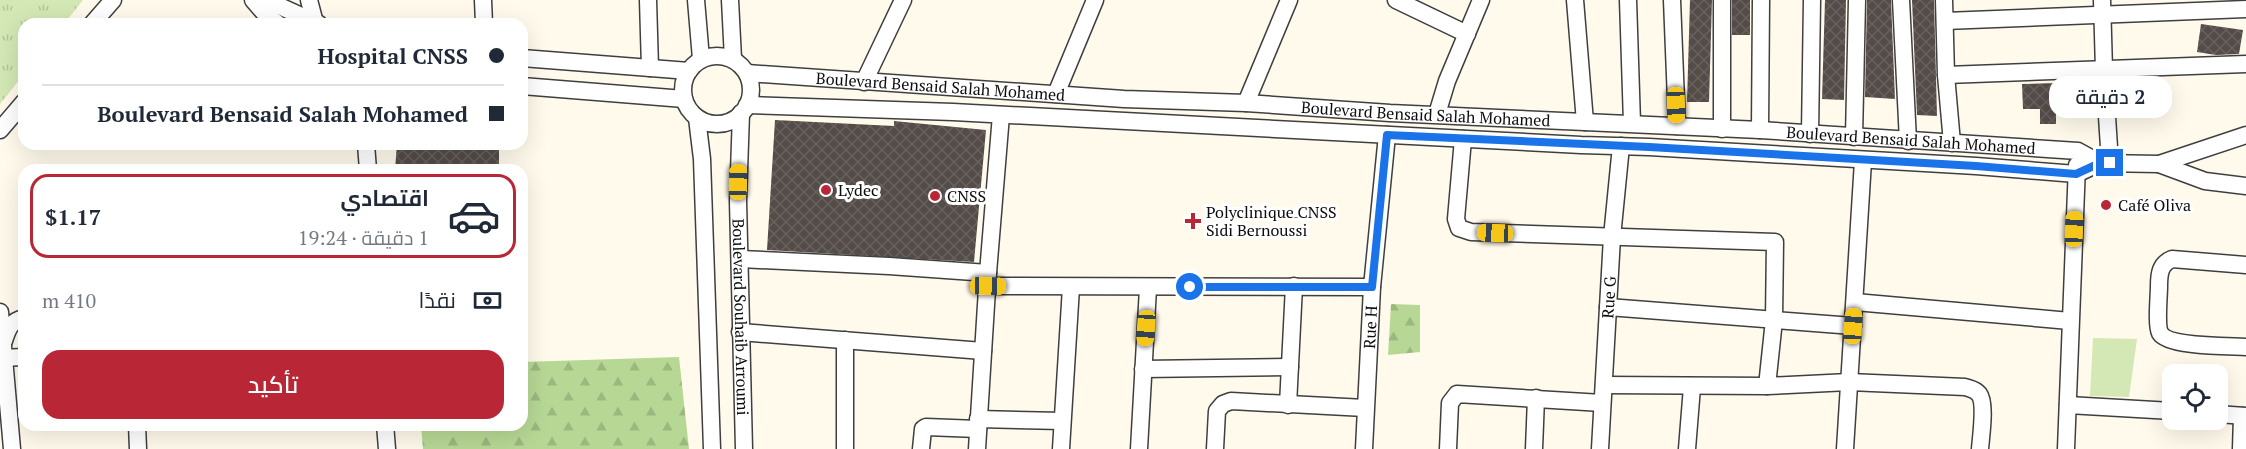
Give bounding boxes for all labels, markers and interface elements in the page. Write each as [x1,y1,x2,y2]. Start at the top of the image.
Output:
text: Hospital CNSS [318,41,468,70]
street label: Boulevard Bensaid Salah Mohamed [815,67,1066,106]
callout: 2 دقيقة [2048,76,2172,118]
text: 2 دقيقة [2076,83,2145,110]
car [1666,87,1686,123]
street label: Boulevard Bensaid Salah Mohamed [1300,96,1551,131]
text: Boulevard Bensaid Salah Mohamed [97,99,468,128]
street label: Boulevard Bensaid Salah Mohamed [1786,121,2036,159]
route end [2096,149,2123,176]
car [729,164,747,200]
place label: Lydec [838,179,878,201]
text: اقتصادي [340,183,429,212]
marker: Lydec [819,183,833,197]
place label: CNSS [947,185,986,207]
icon: car [447,189,501,243]
marker: CNSS [928,189,942,203]
place label: Café Oliva [2118,194,2191,216]
marker: Café Oliva [2099,198,2113,212]
place label: Polyclinique ِCNSS Sidi Bernoussi [1206,201,1337,241]
text: $1.17 [45,202,101,231]
car [2064,211,2084,247]
marker: Polyclinique ِCNSS Sidi Bernoussi [1184,212,1202,230]
street label: Boulevard Souhaib Arroumi [727,218,754,416]
car [1477,223,1513,243]
text: 1 دقيقة · 19:24 [298,224,429,251]
route start [1176,273,1203,300]
street label: Rue G [1596,275,1621,319]
car [970,277,1006,295]
icon: cash [471,284,504,317]
text: نقدًا [418,285,456,314]
text: 410 m [42,287,96,314]
street label: Rue H [1358,305,1382,349]
car [1843,308,1863,344]
car [1136,309,1156,347]
button: تأكيد [42,350,504,419]
map controls [2162,364,2228,430]
button: locate [2162,364,2228,430]

